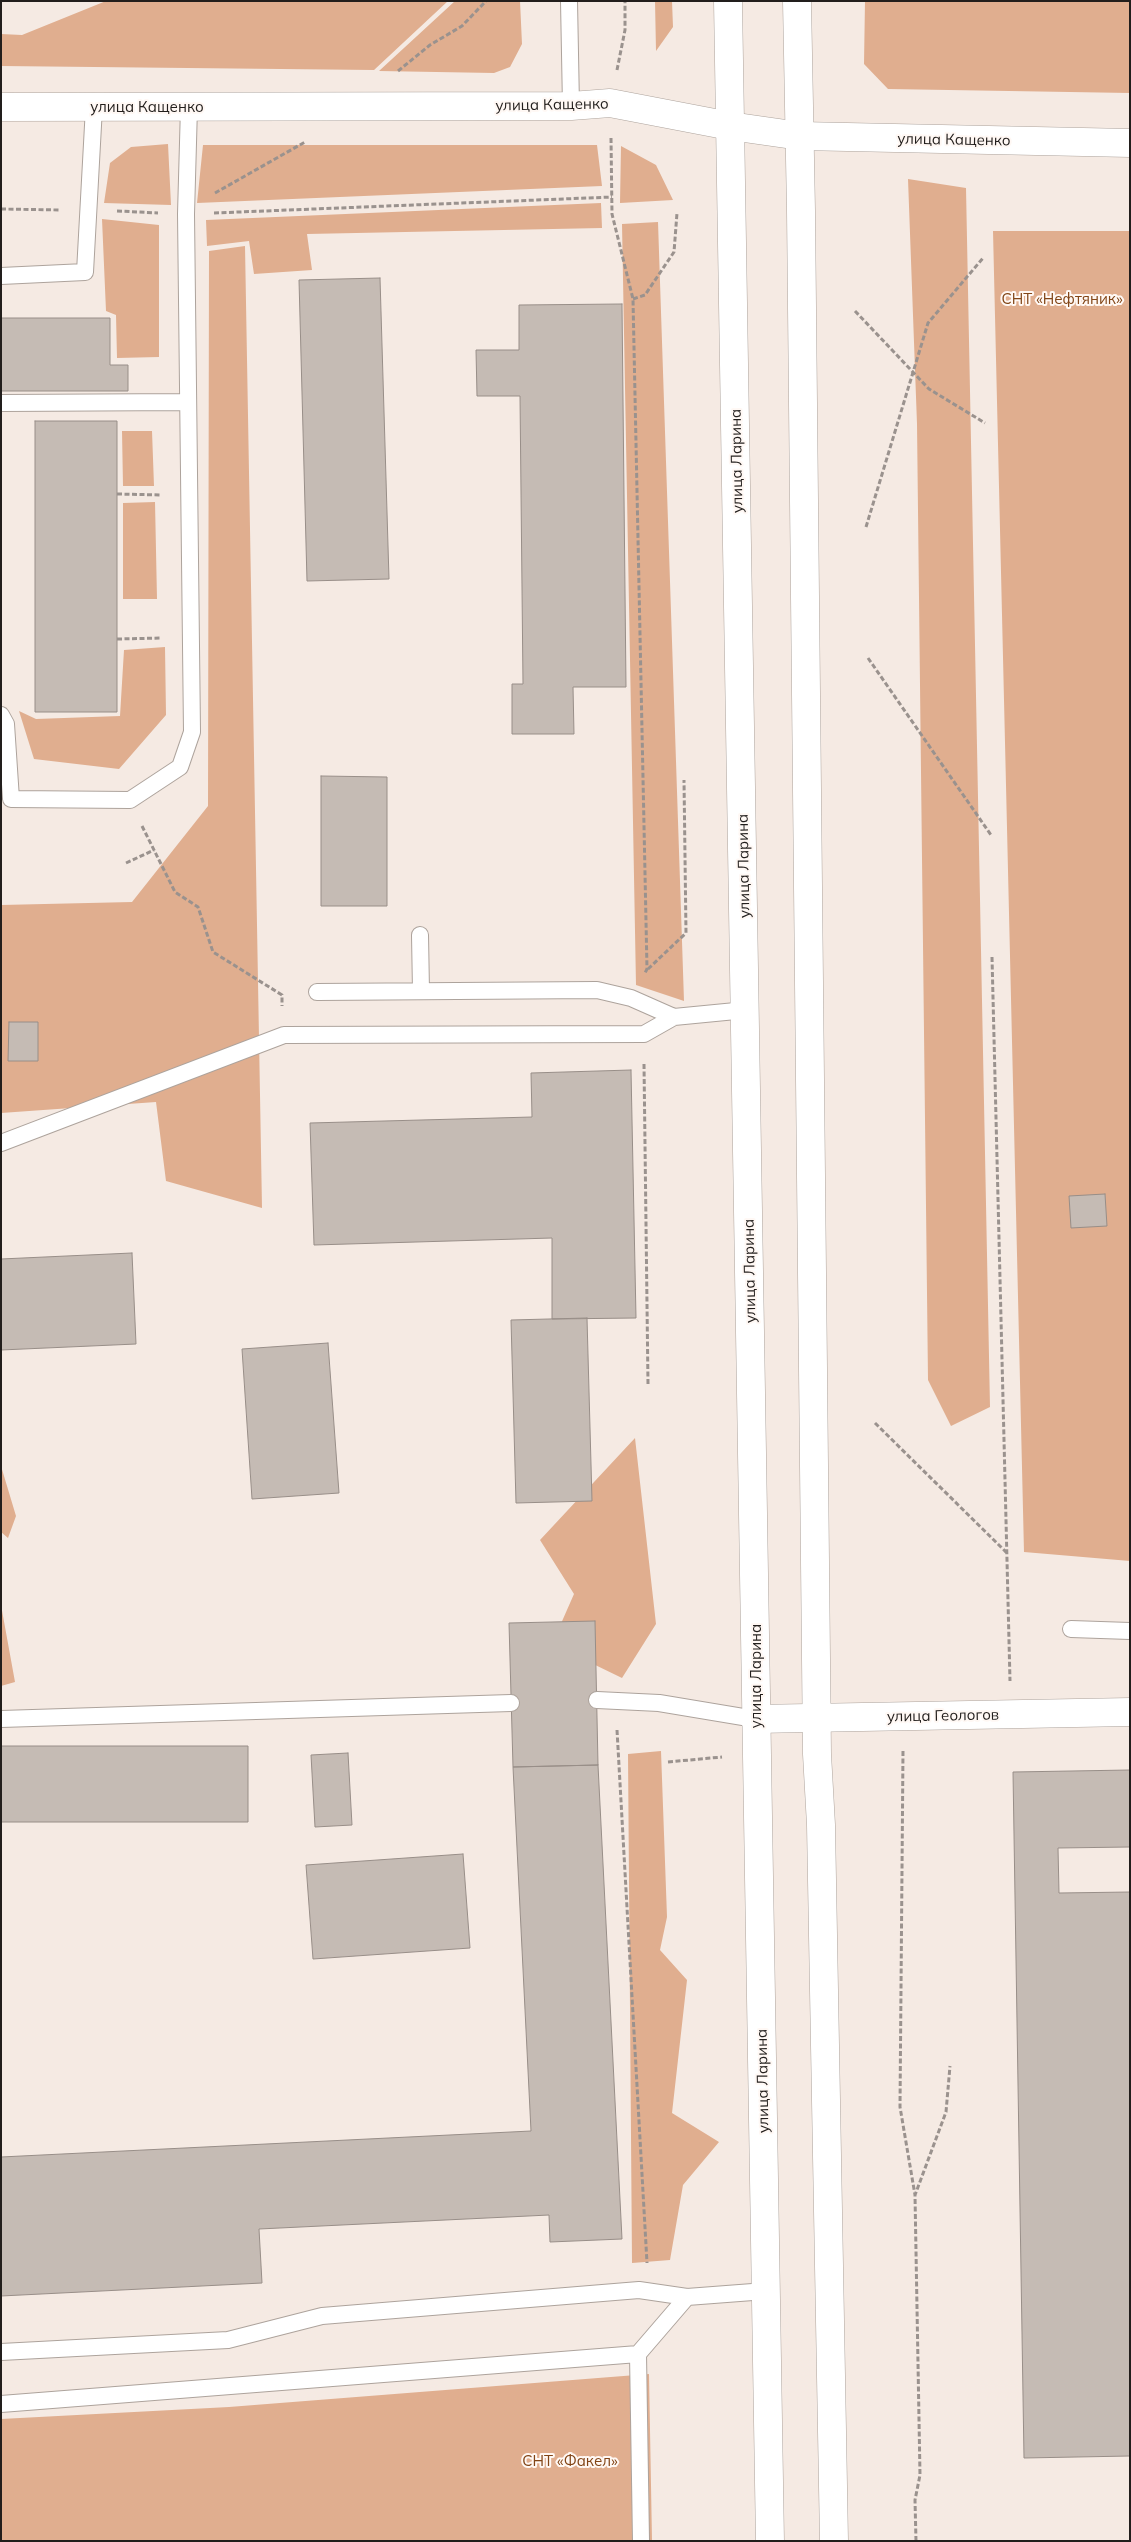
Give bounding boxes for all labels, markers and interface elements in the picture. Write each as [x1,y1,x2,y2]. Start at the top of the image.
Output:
street label: улица Кащенко [495,95,609,115]
street label: улица Кащенко [90,98,204,116]
street label: улица Кащенко [897,130,1011,150]
park label: СНТ «Нефтяник» [1001,290,1123,308]
street label: улица Ларина [727,409,747,513]
street label: улица Ларина [734,814,754,918]
street label: улица Ларина [740,1219,760,1323]
street label: улица Ларина [747,1624,765,1728]
street label: улица Геологов [887,1706,999,1726]
street label: улица Ларина [753,2029,773,2133]
park label: СНТ «Факел» [522,2452,618,2470]

